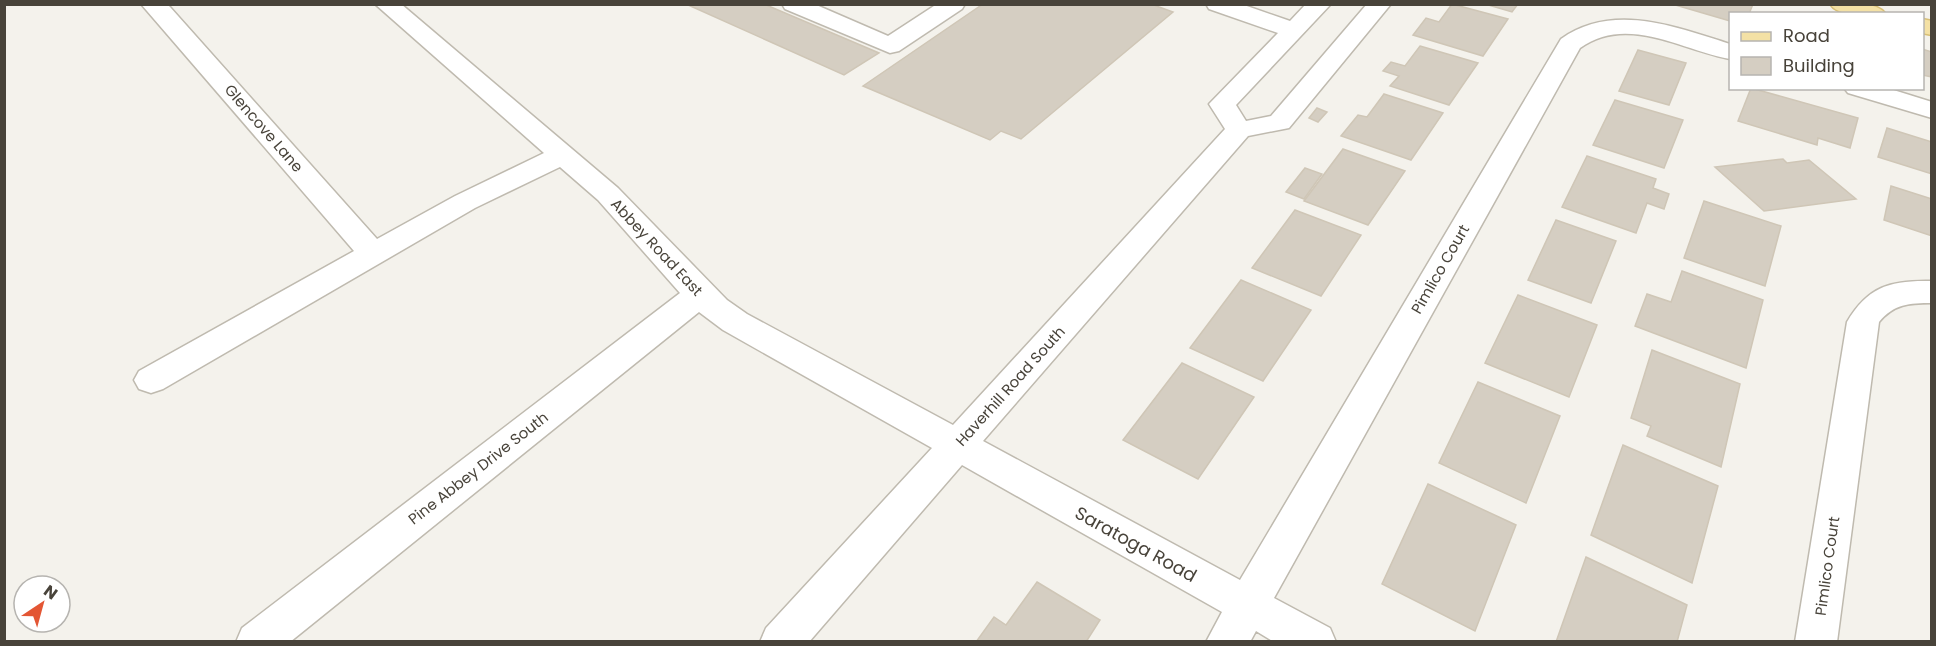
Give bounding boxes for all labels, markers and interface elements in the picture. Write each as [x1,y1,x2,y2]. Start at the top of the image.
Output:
legend [1729,12,1924,90]
text: Road [1783,23,1830,48]
text: Building [1783,53,1855,78]
street label: Glencove Lane [220,80,308,176]
street label: Abbey Road East [606,194,708,300]
street label: Pimlico Court [1406,221,1474,317]
street label: Haverhill Road South [950,322,1070,450]
street label: Pine Abbey Drive South [404,407,552,529]
street label: Saratoga Road [1071,500,1201,588]
street label: Pimlico Court [1810,515,1844,617]
north arrow [12,574,72,634]
text: N [39,579,62,605]

